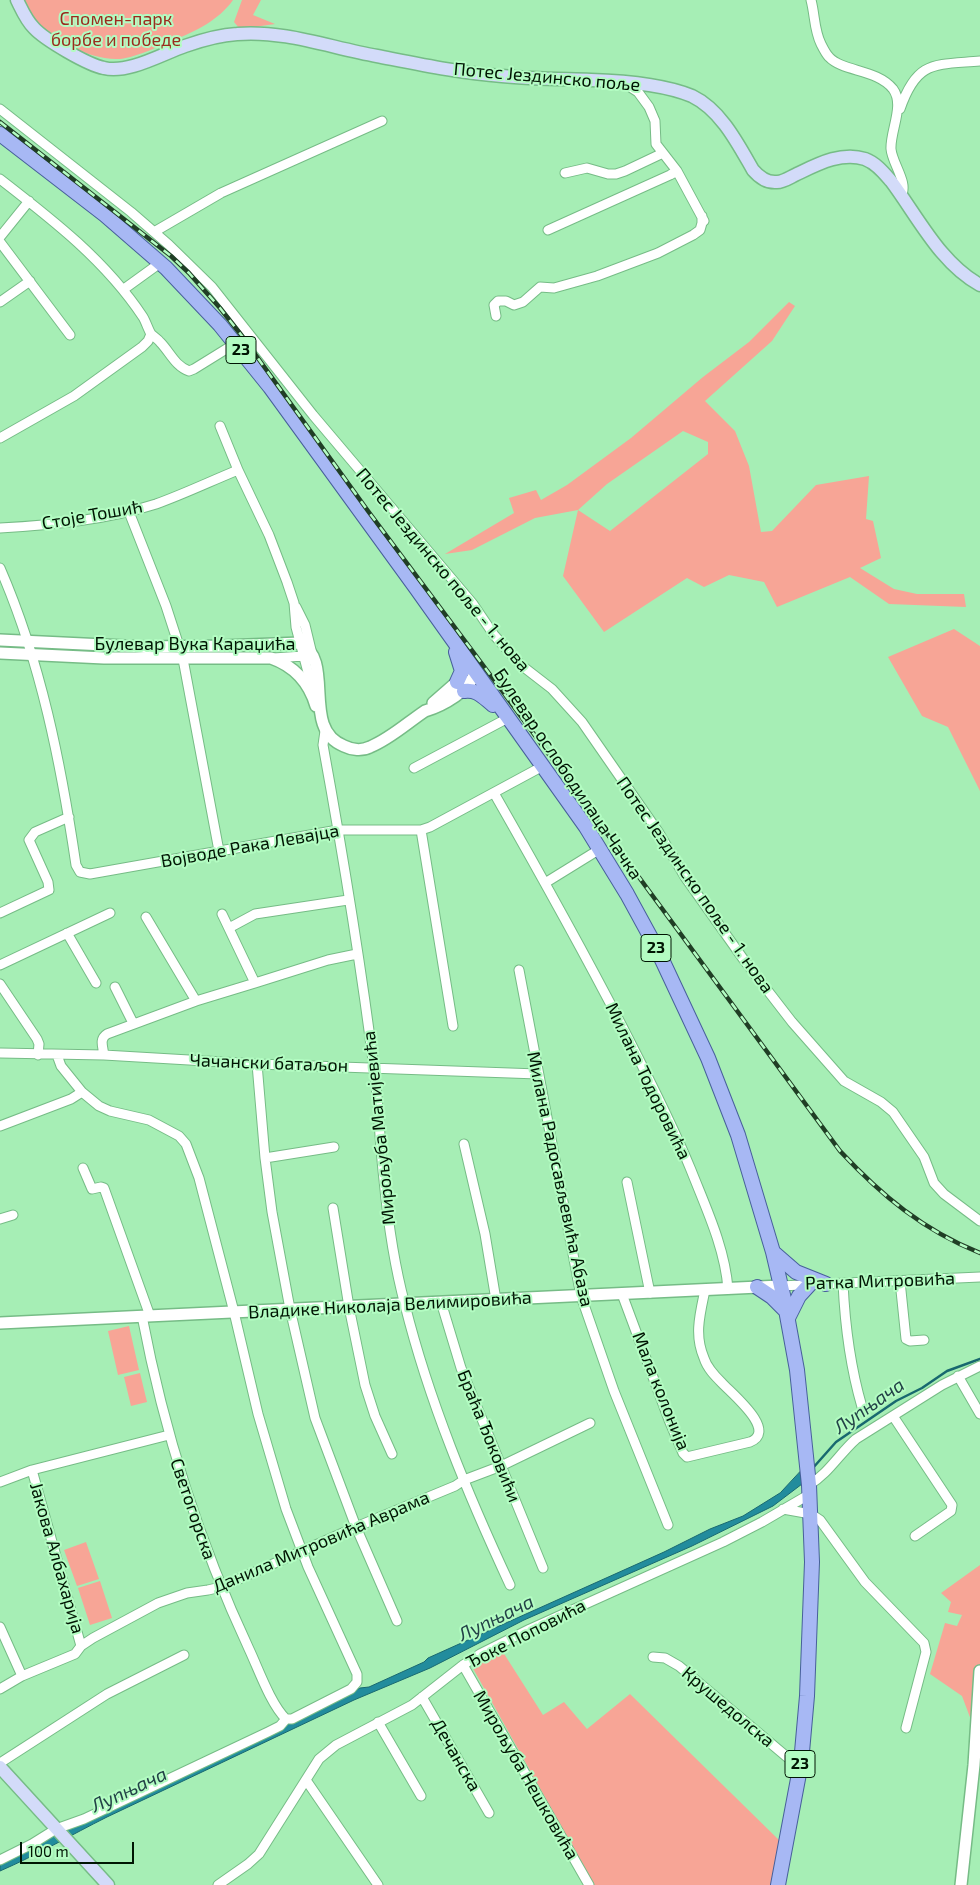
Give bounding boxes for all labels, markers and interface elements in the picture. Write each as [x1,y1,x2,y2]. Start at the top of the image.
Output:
park label: Спомен-парк борбе и победе [51,8,181,50]
street label: Потес Јездинско поље [453,58,641,96]
road number: 23 [226,336,256,364]
street label: Потес Јездинско поље - 1. нова [351,464,535,676]
street label: Стоје Тошић [40,496,144,534]
street label: Булевар Вука Караџића [95,633,295,655]
street label: Булевар ослободилаца Чачка [489,664,647,884]
street label: Потес Јездинско поље - 1. нова [612,773,778,997]
street label: Војводе Рака Левајца [159,820,341,872]
road number: 23 [641,934,671,961]
street label: Милана Тодоровића [601,999,695,1163]
street label: Мирољуба Матијевића [358,1030,400,1226]
street label: Чачански батаљон [189,1049,349,1077]
street label: Милана Радосављевића Абаза [522,1049,598,1309]
street label: Ратка Митровића [805,1268,955,1294]
street label: Владике Николаја Велимировића [248,1287,532,1323]
street label: Мала колонија [627,1329,695,1453]
street label: Браћа Ђоковићи [453,1367,525,1505]
water label: Лупњача [829,1373,909,1439]
street label: Светогорска [166,1455,220,1563]
street label: Јакова Албахарија [25,1480,89,1636]
street label: Данила Митровића Аврама [209,1486,433,1598]
water label: Лупњача [455,1590,537,1646]
street label: Ђоке Поповића [463,1595,589,1673]
street label: Крушедолска [677,1662,779,1752]
street label: Мирољуба Нешковића [469,1687,583,1863]
street label: Дечанска [426,1715,486,1795]
road number: 23 [785,1750,815,1778]
water label: Лупњача [87,1763,171,1817]
scale bar [22,1832,136,1864]
text: 100 m [28,1842,69,1860]

